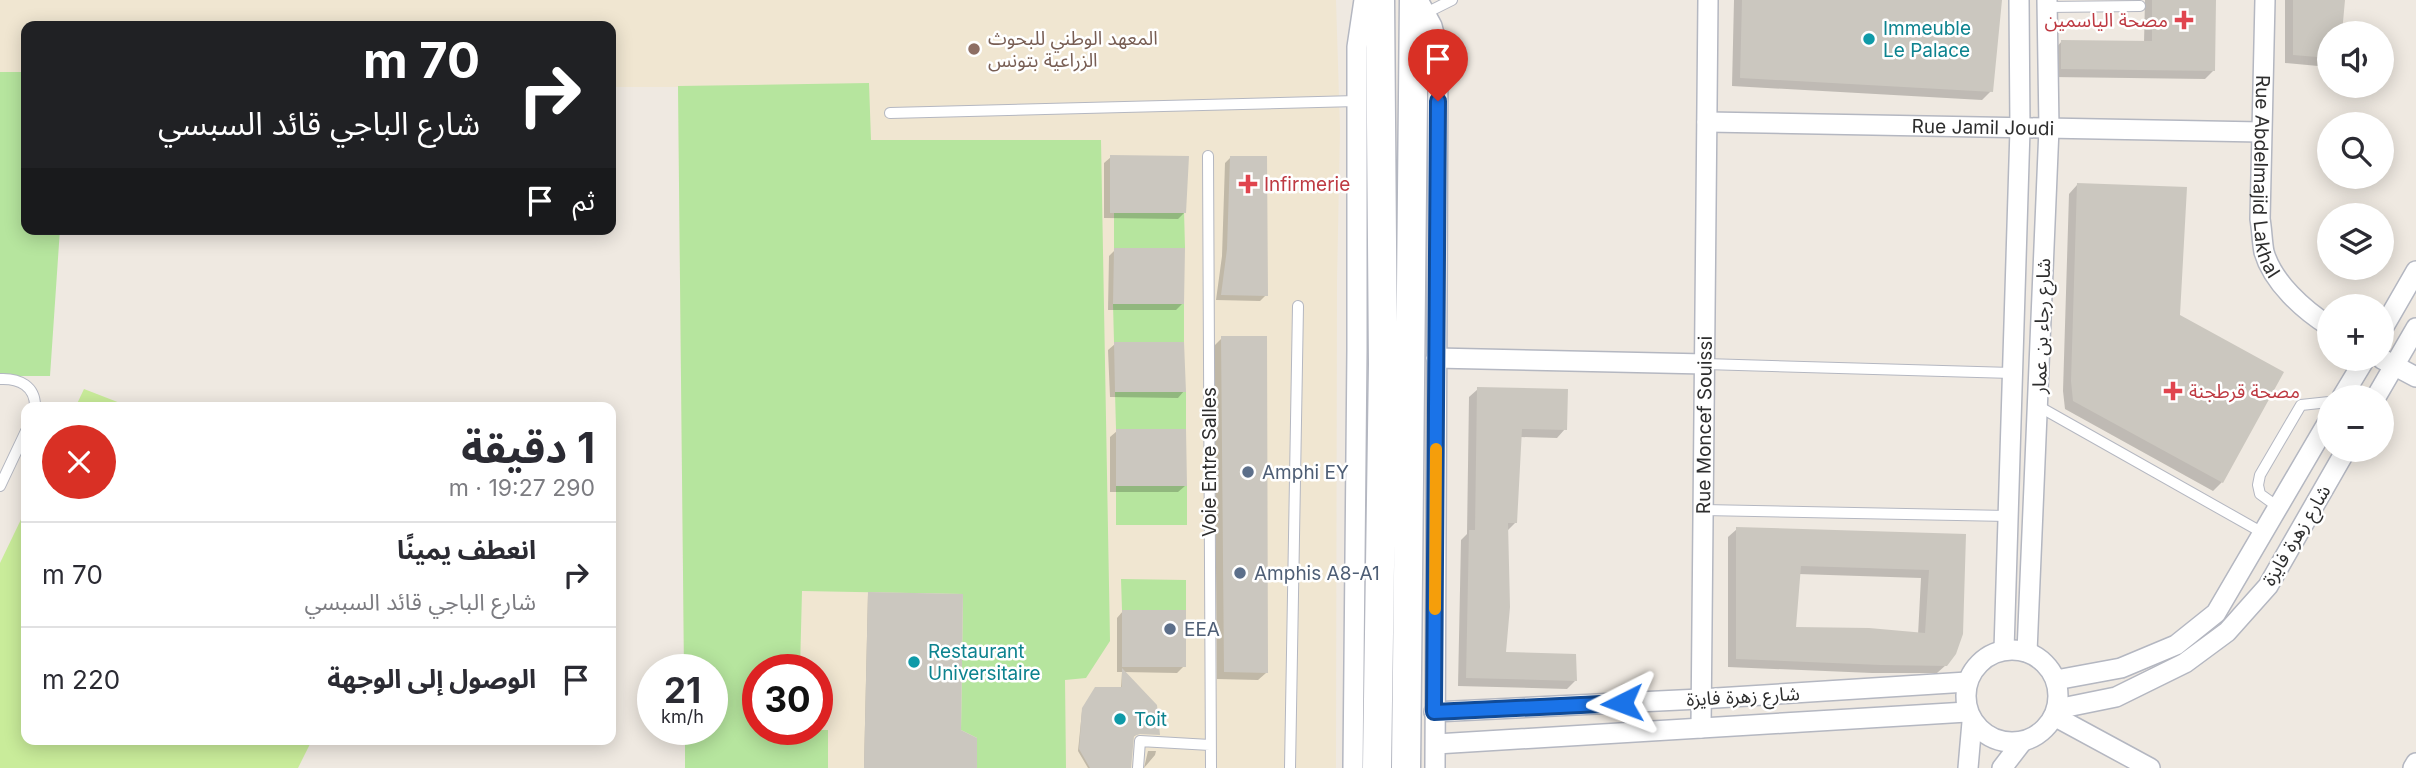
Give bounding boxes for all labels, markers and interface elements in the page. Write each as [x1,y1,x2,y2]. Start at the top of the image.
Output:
place label: مصحة الياسمين [2044,9,2168,32]
marker: مصحة الياسمين [2174,10,2194,30]
place label: Immeuble Le Palace [1883,17,1971,62]
map controls [2317,21,2394,462]
button: sound [2317,21,2394,98]
place label: المعهد الوطني للبحوث الزراعية بتونس [988,27,1158,72]
pin [1408,29,1468,101]
text: 70 m [363,31,480,90]
marker: Immeuble Le Palace [1861,31,1877,47]
icon: arrive [1419,40,1457,78]
marker: المعهد الوطني للبحوث الزراعية بتونس [966,41,982,57]
icon: right [504,49,595,140]
street label: Rue Abdelmajid Lakhal [2248,75,2285,282]
text: شارع الباجي قائد السبسي [158,104,480,143]
button: search [2317,112,2394,189]
street label: Rue Jamil Joudi [1912,115,2054,140]
place label: Infirmerie [1264,173,1350,196]
marker: Infirmerie [1238,174,1258,194]
icon: arrive [521,182,559,220]
text: ثم [573,185,595,216]
button: layers [2317,203,2394,280]
street label: شارع رجاء بن عمار [2028,258,2057,395]
button: + [2317,294,2394,371]
street label: Rue Moncef Souissi [1692,336,1717,514]
place label: مصحة قرطجنة [2189,380,2300,403]
marker: مصحة قرطجنة [2163,381,2183,401]
button: − [2317,385,2394,462]
street label: Voie Entre Salles [1198,387,1221,537]
text: 1 دقيقة [461,422,595,473]
button: close [42,425,116,499]
place label: Amphi EY [1262,461,1349,484]
marker: Amphi EY [1240,464,1256,480]
text: 290 m · 19:27 [449,474,595,502]
street label: شارع زهرة فايزة [2257,481,2337,591]
text: انعطف يمينًا [397,534,536,565]
icon: right [557,556,595,594]
text: 70 m [42,559,103,590]
place label: Amphis A8-A1 [1254,562,1380,585]
marker: Amphis A8-A1 [1232,565,1248,581]
text: شارع الباجي قائد السبسي [304,588,536,616]
place label: EEA [1184,618,1220,641]
marker: EEA [1162,621,1178,637]
place label: Restaurant Universitaire [928,640,1041,685]
speed limit sign: 30 [742,654,833,745]
marker: Restaurant Universitaire [906,654,922,670]
icon: arrive [557,661,595,699]
text: الوصول إلى الوجهة [327,663,536,694]
text: 220 m [42,664,120,695]
position arrow [1585,666,1659,740]
text: 21 [664,669,701,711]
street label: شارع زهرة فايزة [1686,682,1800,713]
text: km/h [661,706,704,727]
place label: Toit [1134,708,1167,731]
marker: Toit [1112,711,1128,727]

